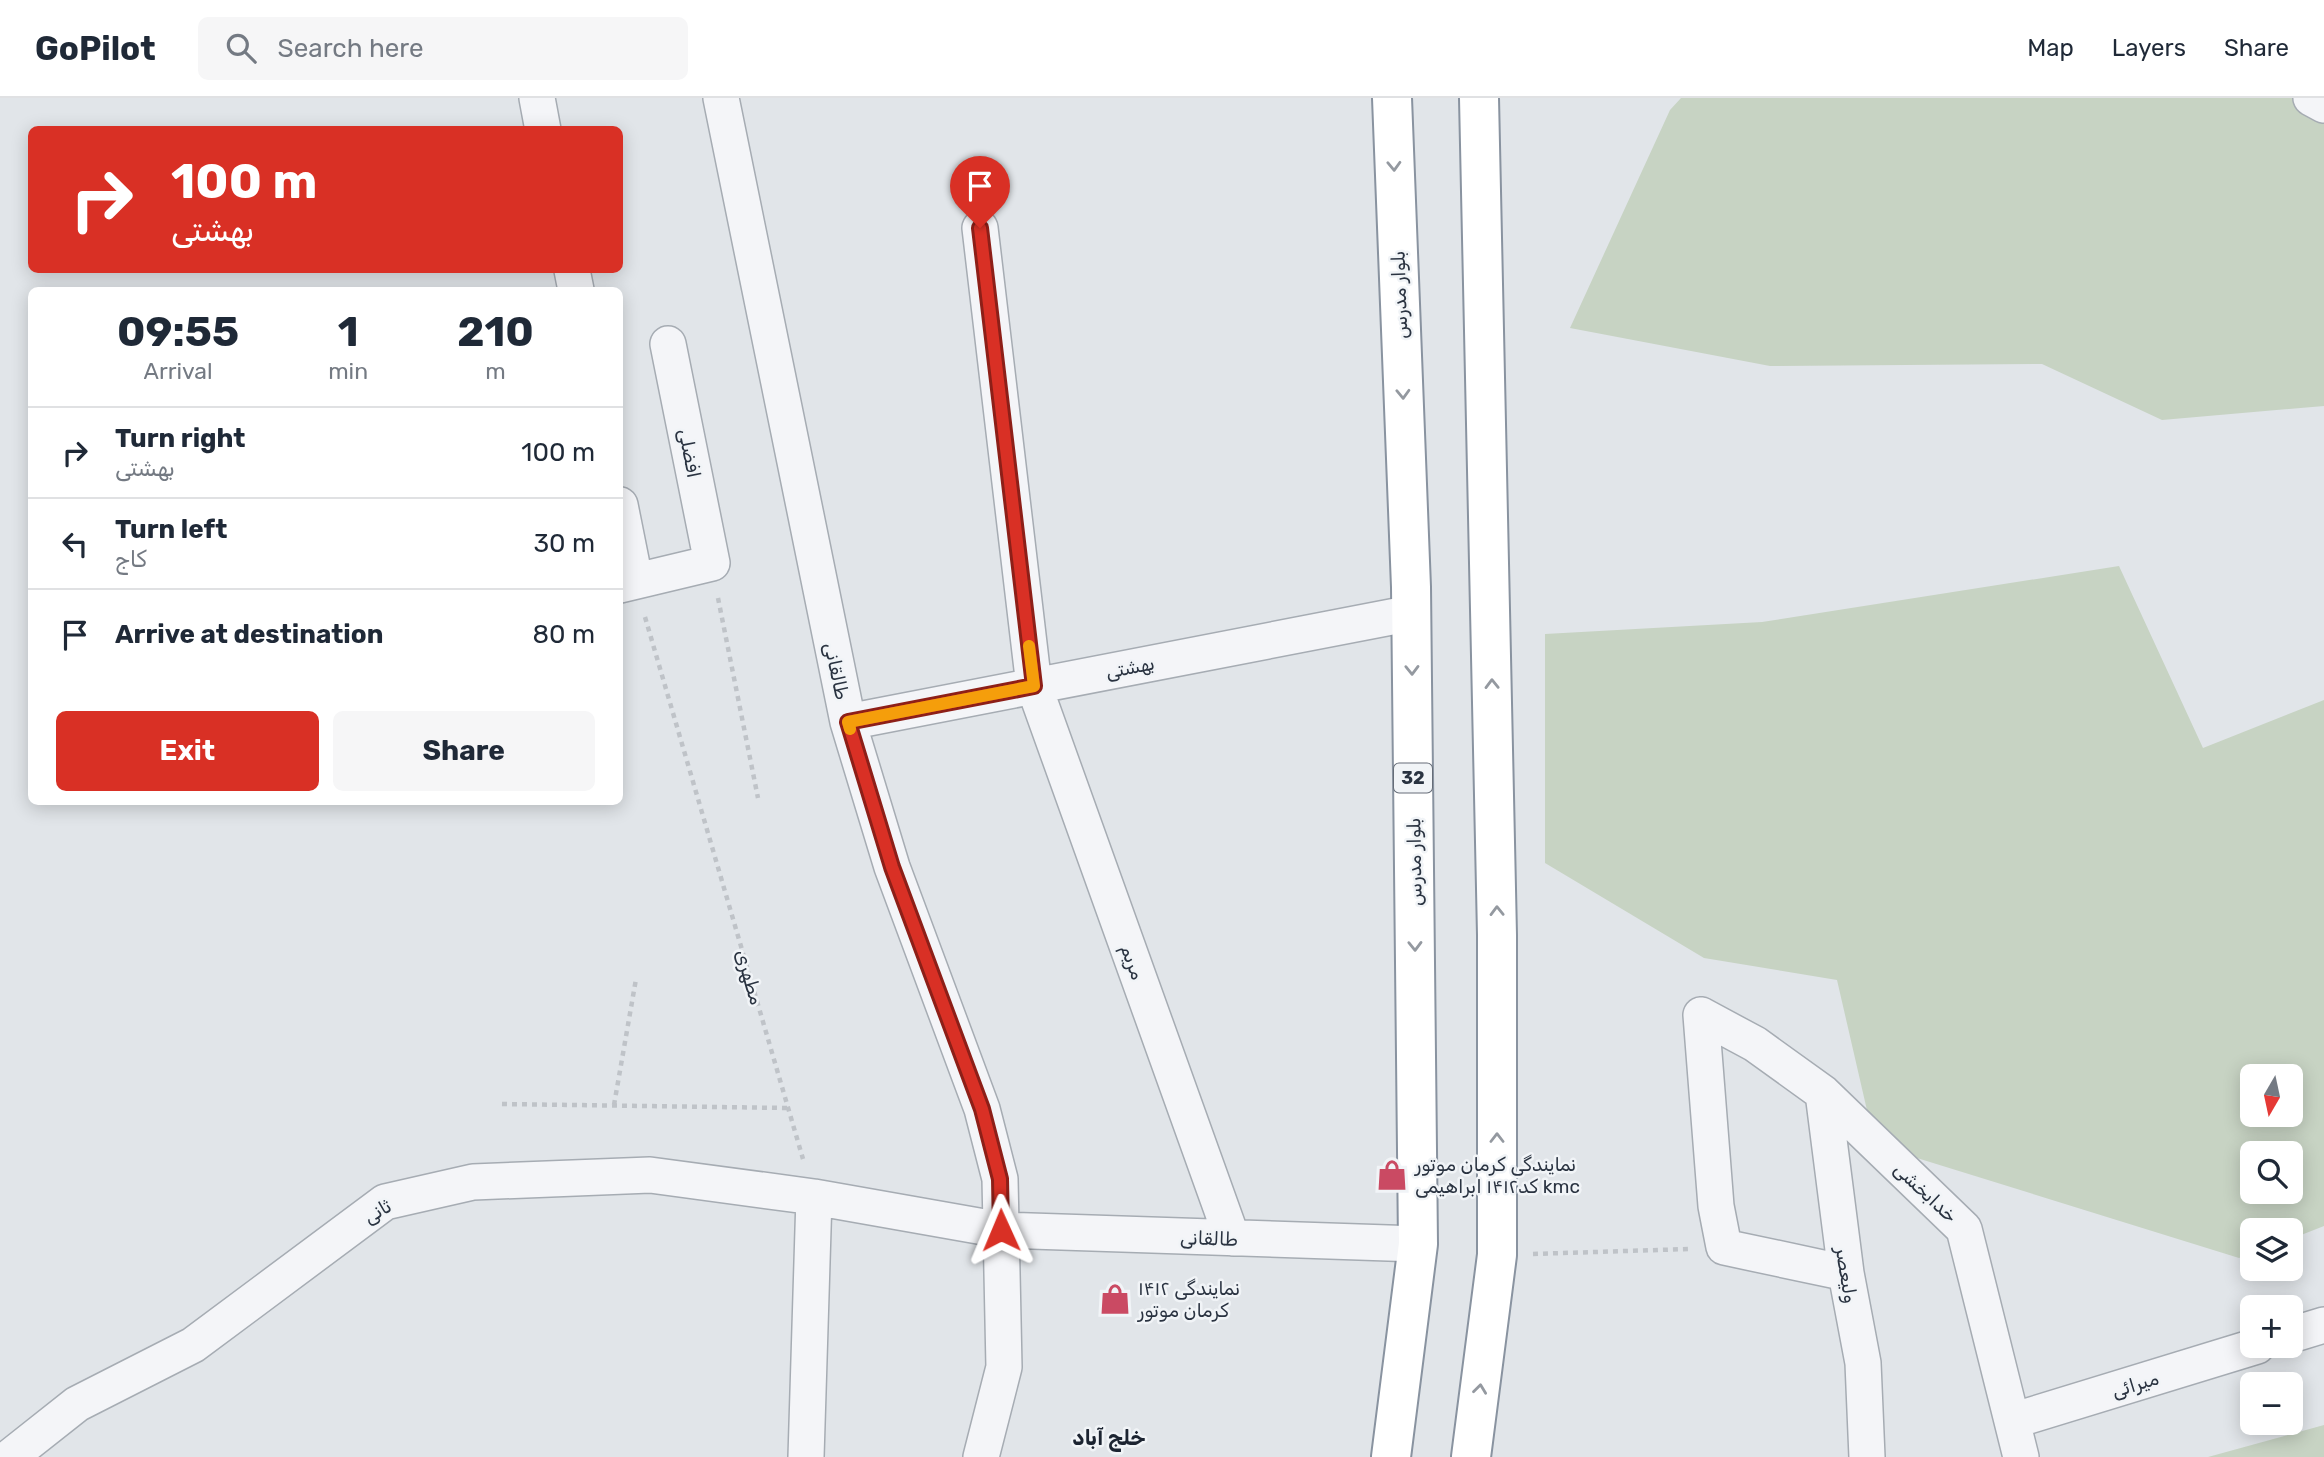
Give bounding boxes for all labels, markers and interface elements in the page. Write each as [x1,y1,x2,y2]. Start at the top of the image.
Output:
search box [198,17,688,80]
text: GoPilot [35,29,156,68]
icon: search [222,29,260,67]
text: Search here [278,33,423,64]
text: Map [2027,34,2074,62]
text: Layers [2112,34,2186,62]
text: Share [2224,34,2289,62]
text: 100 m [171,152,317,210]
icon: right [56,154,147,245]
pin [950,156,1010,228]
one-way arrow [1387,161,1402,172]
icon: arrive [961,167,999,205]
text: بهشتی [171,211,254,249]
street label: بلوار مدرس [1386,251,1413,339]
text: 09:55 [117,307,239,357]
text: 1 [338,307,359,357]
text: 210 [457,307,534,357]
text: Arrival [144,357,213,385]
text: min [328,357,368,385]
text: m [485,357,506,385]
one-way arrow [1396,388,1411,399]
text: Turn right [115,423,245,454]
street label: افضلی [673,426,706,480]
icon: right [56,434,94,472]
text: 100 m [521,437,595,468]
text: بهشتی [115,454,175,482]
text: Turn left [115,514,227,545]
icon: left [56,525,94,563]
text: 30 m [533,528,595,559]
text: کاج [115,545,147,573]
icon: arrive [56,616,94,654]
text: Arrive at destination [115,619,383,650]
text: 80 m [532,619,595,650]
street label: طالقانی [819,640,854,702]
street label: بهشتی [1104,651,1157,684]
one-way arrow [1404,665,1420,676]
one-way arrow [1484,678,1500,688]
button: Exit [56,711,319,791]
button: Share [333,711,595,791]
road number: 32 [1394,764,1432,792]
street label: بلوار مدرس [1402,818,1427,906]
one-way arrow [1489,905,1505,916]
street label: مریم [1115,941,1149,983]
one-way arrow [1407,942,1423,952]
street label: مطهری [731,947,768,1008]
north arrow [2240,1064,2303,1127]
map controls [2240,1064,2303,1435]
one-way arrow [1489,1133,1505,1143]
button: search [2240,1141,2303,1204]
place label: نمایندگی کرمان موتور کد۱۴۱۲ ابراهیمی kmc [1414,1153,1580,1198]
street label: خدابخشی [1889,1157,1962,1228]
shop icon: نمایندگی کرمان موتور کد۱۴۱۲ ابراهیمی kmc [1375,1158,1409,1192]
position arrow [964,1193,1038,1267]
street label: ثانی [359,1194,395,1229]
button: layers [2240,1218,2303,1281]
street label: طالقانی [1180,1226,1238,1251]
street label: ولیعصر [1831,1244,1862,1305]
place label: نمایندگی ۱۴۱۲ کرمان موتور [1137,1277,1240,1322]
shop icon: نمایندگی ۱۴۱۲ کرمان موتور [1098,1282,1132,1316]
button: + [2240,1295,2303,1358]
street label: میرائی [2109,1366,2162,1403]
button: − [2240,1372,2303,1435]
one-way arrow [1472,1383,1487,1395]
district label: خلج آباد [1072,1425,1146,1452]

